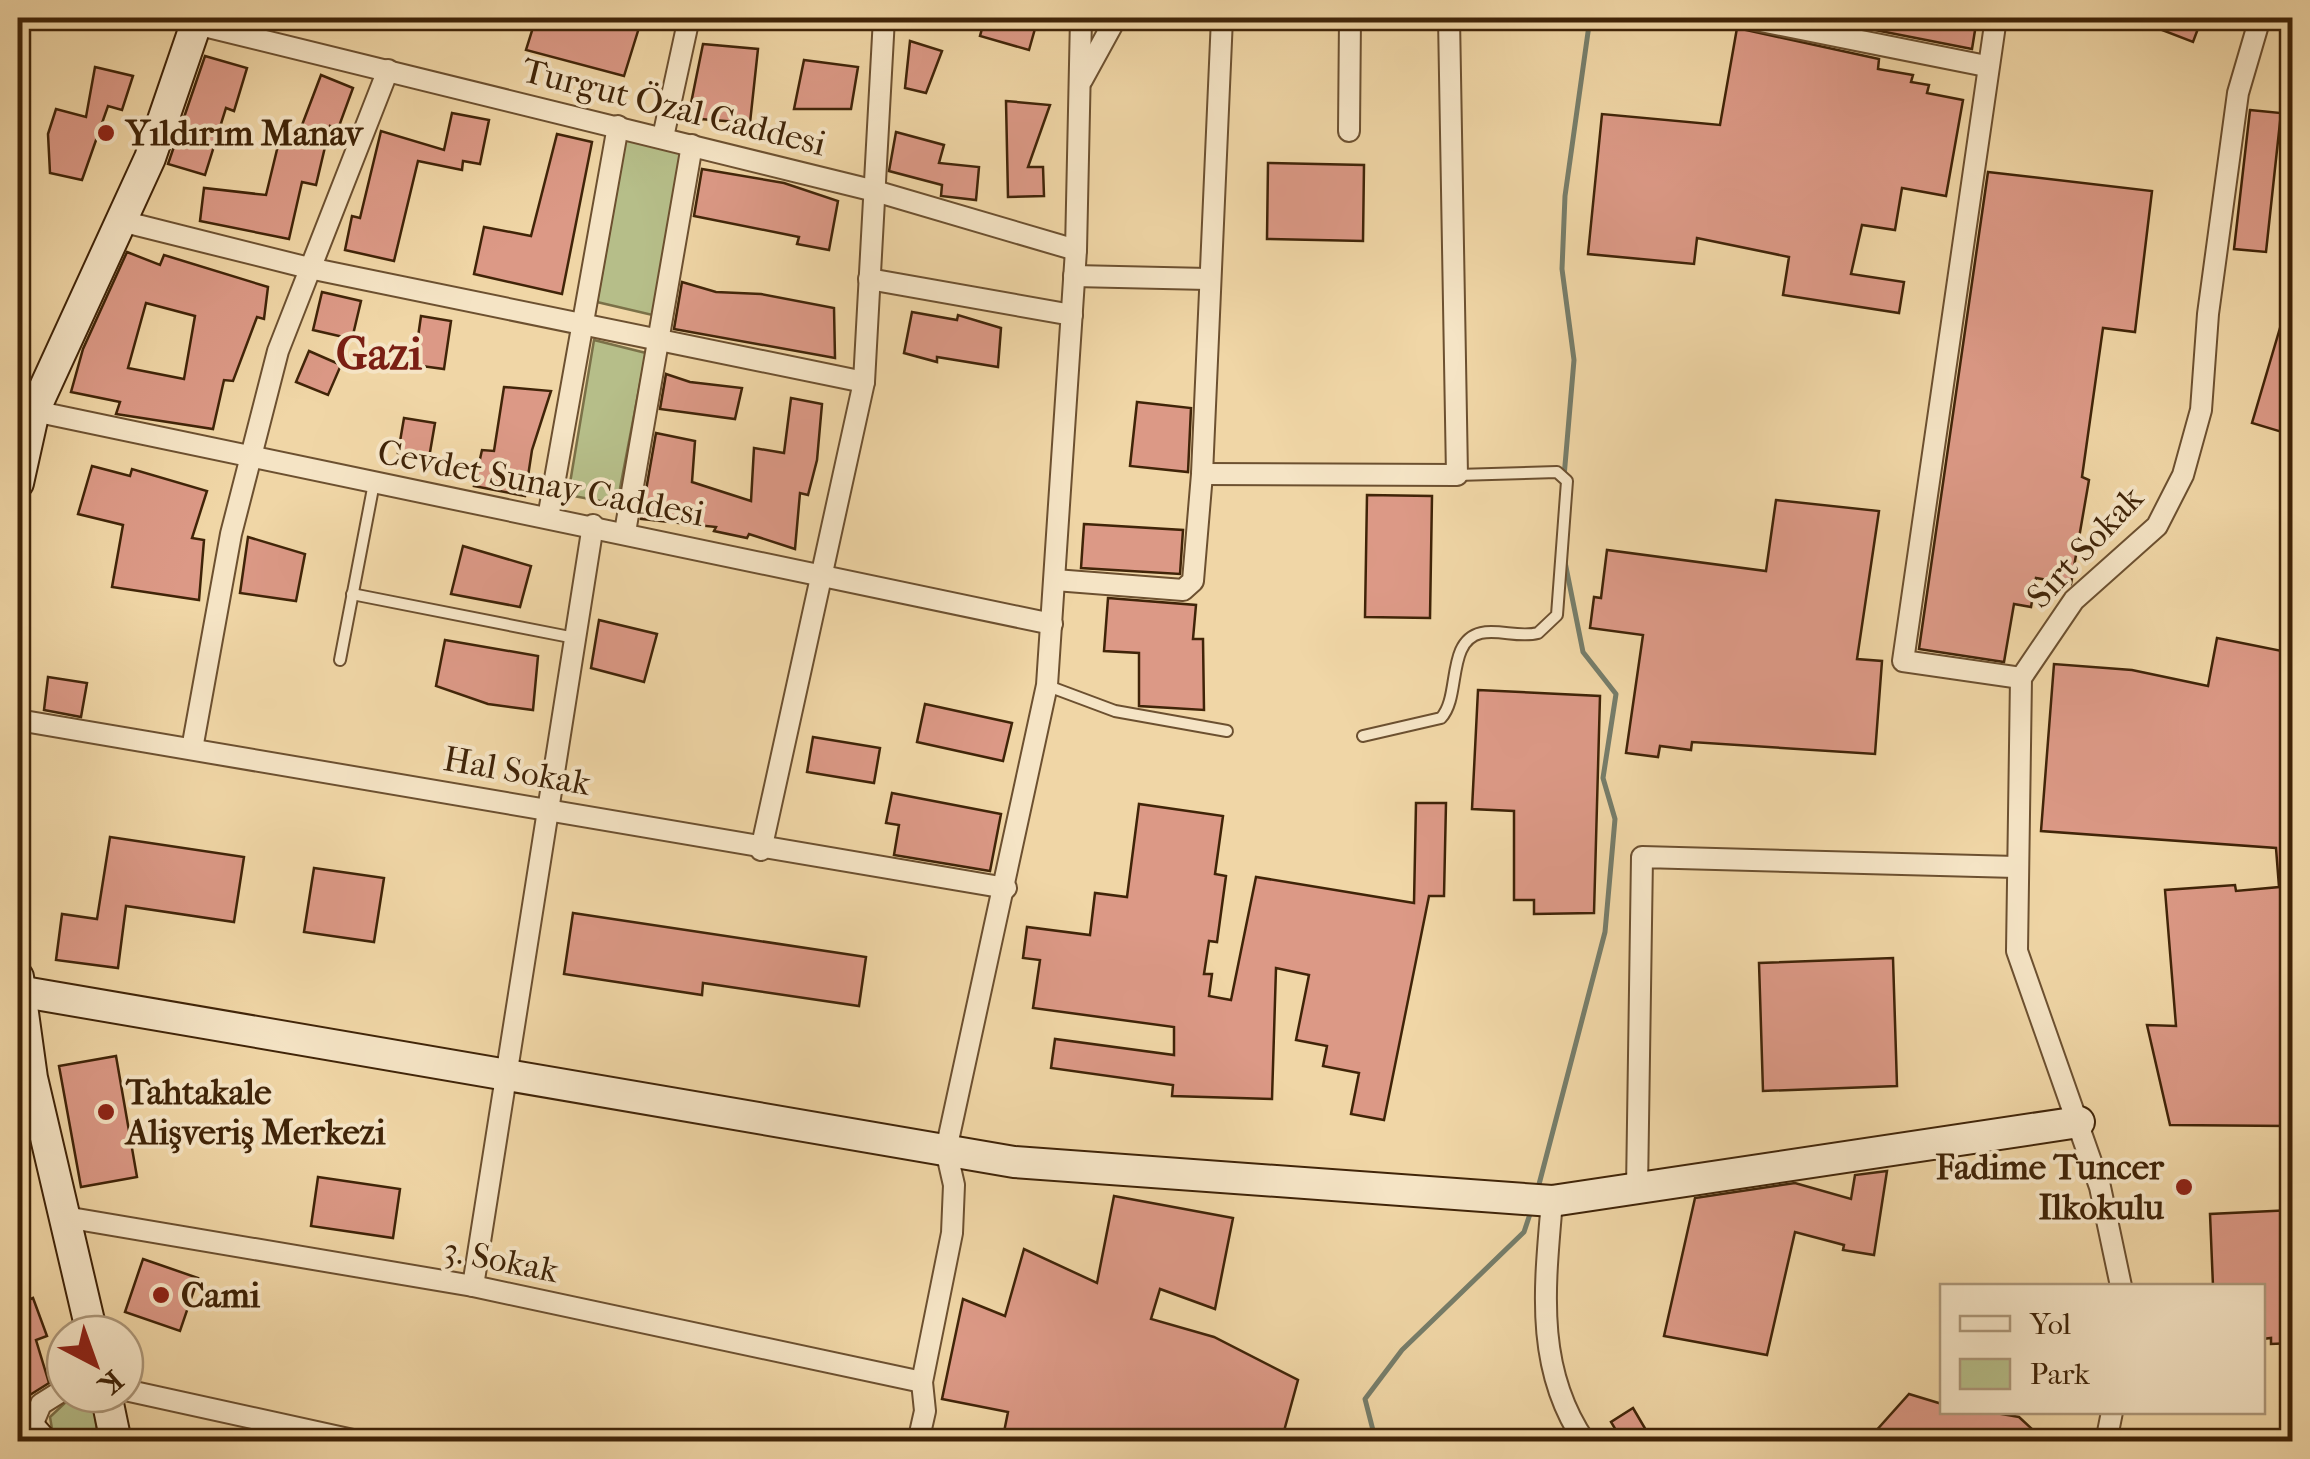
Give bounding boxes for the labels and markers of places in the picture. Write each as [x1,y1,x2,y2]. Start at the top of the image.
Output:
place label: Yıldırım Manav [124,113,364,154]
marker: Yıldırım Manav [95,122,117,144]
place label: Tahtakale Alişveriş Merkezi [124,1072,386,1154]
marker: Tahtakale Alişveriş Merkezi [95,1101,117,1123]
place label: Fadime Tuncer Ilkokulu [1936,1147,2165,1228]
marker: Fadime Tuncer Ilkokulu [2173,1176,2195,1198]
place label: Cami [181,1275,261,1316]
marker: Cami [150,1284,172,1306]

